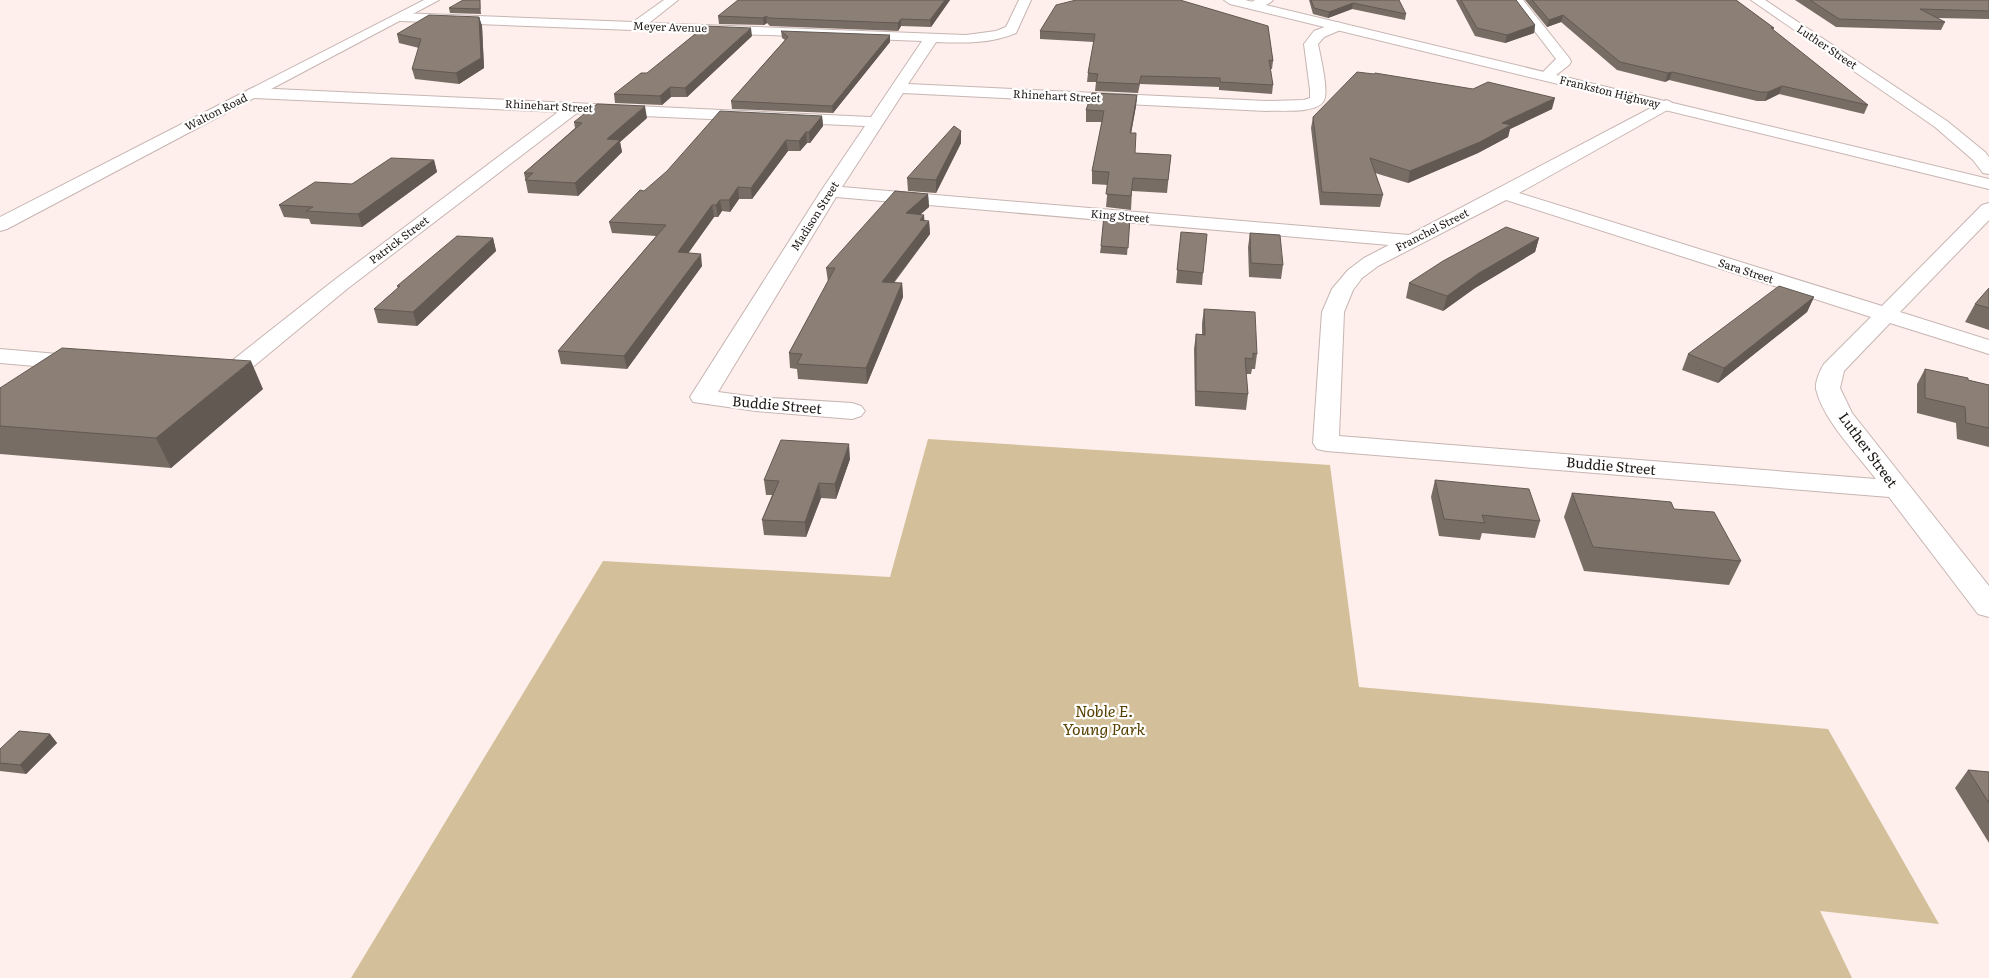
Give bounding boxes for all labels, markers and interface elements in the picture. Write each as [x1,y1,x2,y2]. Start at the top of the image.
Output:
street label: Meyer Avenue [633,17,708,35]
street label: Luther Street [1794,20,1861,73]
street label: Frankston Highway [1558,71,1663,111]
street label: Rhinehart Street [1013,85,1102,105]
street label: Walton Road [182,88,250,134]
street label: Rhinehart Street [505,95,594,115]
street label: Madison Street [786,177,842,253]
street label: Franchel Street [1392,203,1471,254]
street label: King Street [1090,204,1151,226]
street label: Patrick Street [365,211,432,267]
street label: Sara Street [1717,254,1776,287]
street label: Buddie Street [731,390,823,418]
street label: Luther Street [1835,408,1903,491]
street label: Buddie Street [1565,451,1657,479]
park label: Noble E. Young Park [1063,698,1145,740]

